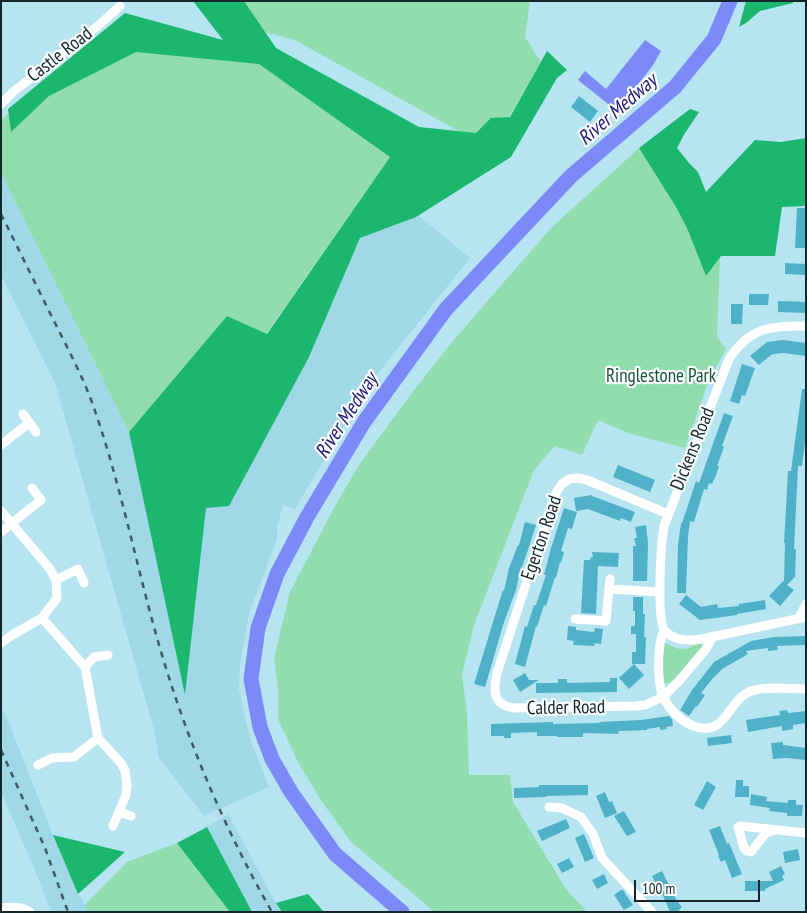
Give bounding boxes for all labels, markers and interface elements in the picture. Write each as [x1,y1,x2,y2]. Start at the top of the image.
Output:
street label: Castle Road [23,22,97,88]
water label: River Medway [574,69,662,151]
park label: Ringlestone Park [606,366,716,388]
water label: River Medway [311,369,383,463]
street label: Dickens Road [666,404,720,494]
street label: Egerton Road [517,493,567,583]
street label: Calder Road [527,696,605,720]
scale bar [637,870,763,902]
text: 100 m [642,879,675,898]

